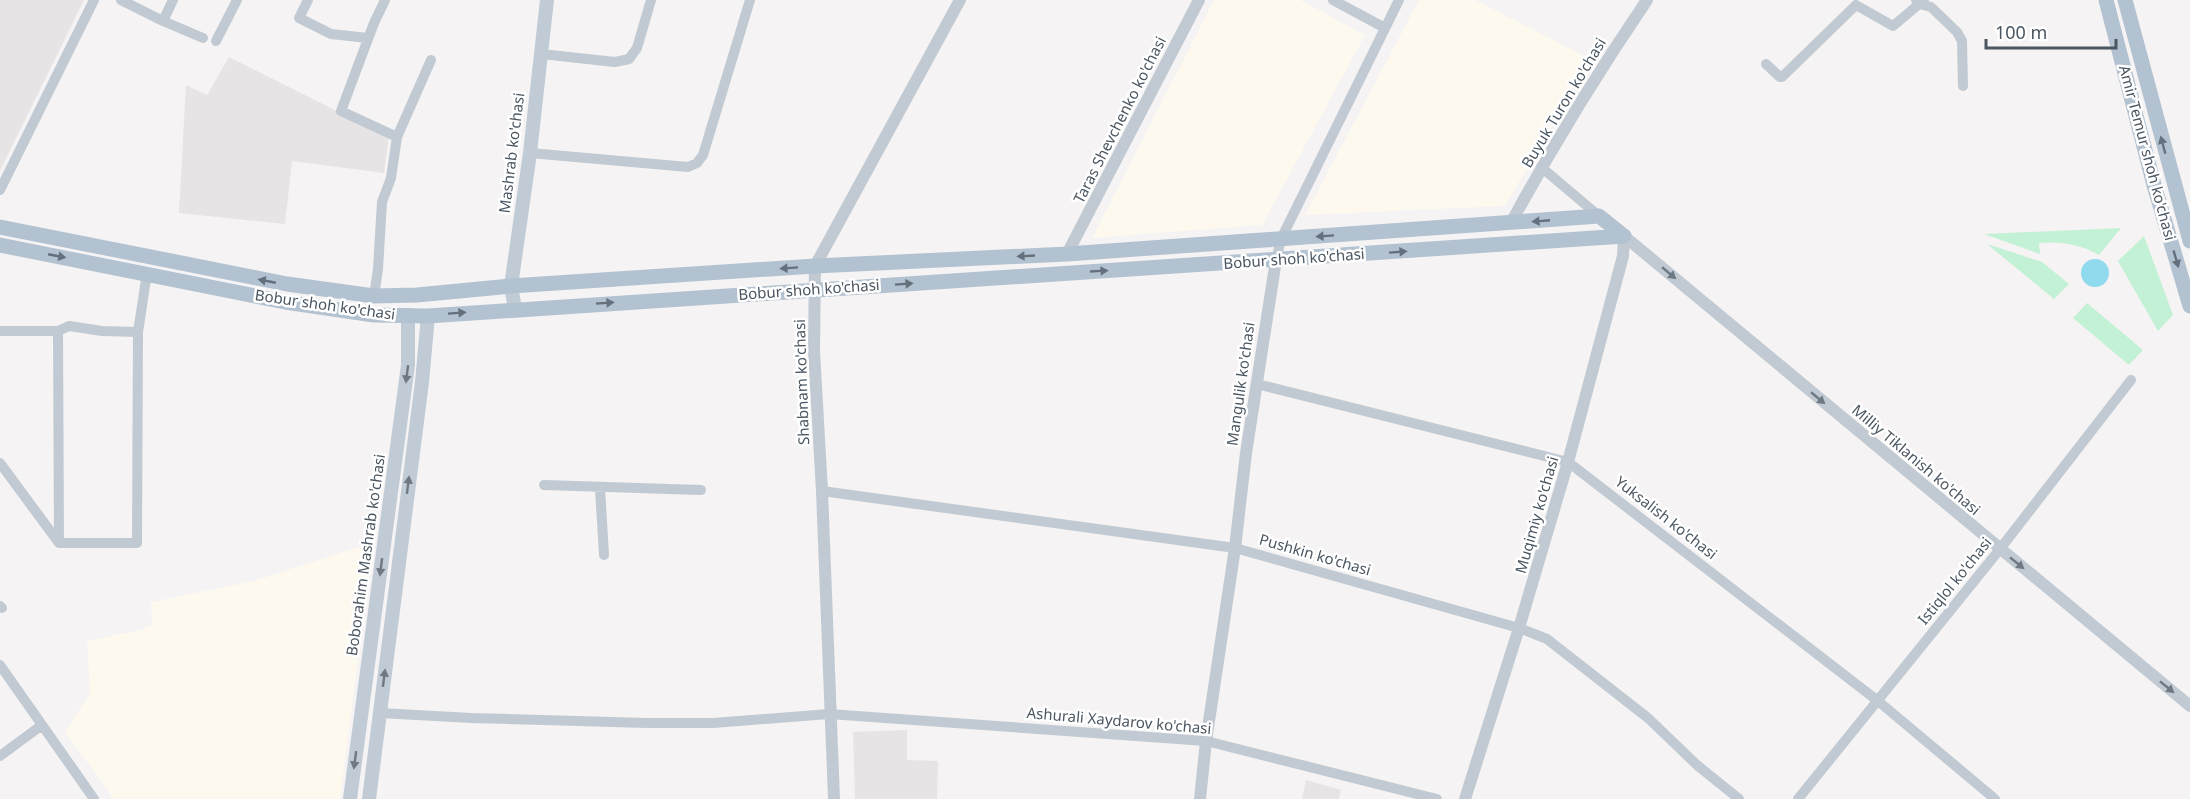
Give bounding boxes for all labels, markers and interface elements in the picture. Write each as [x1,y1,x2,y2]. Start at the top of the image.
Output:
scale bar [1986,12,2116,50]
text: 100 m [1995,20,2047,44]
street label: Taras Shevchenko ko'chasi [1068,33,1170,206]
street label: Buyuk Turon ko'chasi [1516,34,1610,171]
street label: Amir Temur shoh ko'chasi [2115,63,2181,243]
street label: Mashrab ko'chasi [494,91,528,214]
one-way arrow [2157,135,2167,154]
one-way arrow [1531,216,1550,226]
one-way arrow [1316,231,1335,241]
street label: Bobur shoh ko'chasi [1223,243,1365,273]
one-way arrow [1389,247,1408,256]
one-way arrow [2172,250,2181,268]
one-way arrow [48,252,67,261]
one-way arrow [1016,252,1035,261]
one-way arrow [780,263,799,273]
one-way arrow [1089,266,1108,275]
one-way arrow [1661,267,1677,280]
street label: Bobur shoh ko'chasi [738,274,880,304]
one-way arrow [258,276,277,285]
one-way arrow [895,279,914,289]
street label: Bobur shoh ko'chasi [254,284,397,324]
one-way arrow [595,299,614,308]
one-way arrow [447,309,466,318]
street label: Shabnam ko'chasi [789,319,813,445]
street label: Mangulik ko'chasi [1221,321,1259,447]
one-way arrow [402,364,412,383]
one-way arrow [1811,391,1826,404]
street label: Milliy Tiklanish ko'chasi [1848,400,1985,519]
street label: Boborahim Mashrab ko'chasi [341,453,389,657]
street label: Muqimiy ko'chasi [1510,454,1562,576]
street label: Yuksalish ko'chasi [1611,471,1722,563]
one-way arrow [404,475,413,494]
street label: Pushkin ko'chasi [1257,529,1373,580]
street label: Istiqlol ko'chasi [1913,533,1996,628]
one-way arrow [2009,557,2025,570]
one-way arrow [376,558,385,577]
one-way arrow [380,669,389,688]
one-way arrow [2159,681,2175,694]
street label: Ashurali Xaydarov ko'chasi [1026,702,1212,738]
one-way arrow [351,751,360,770]

